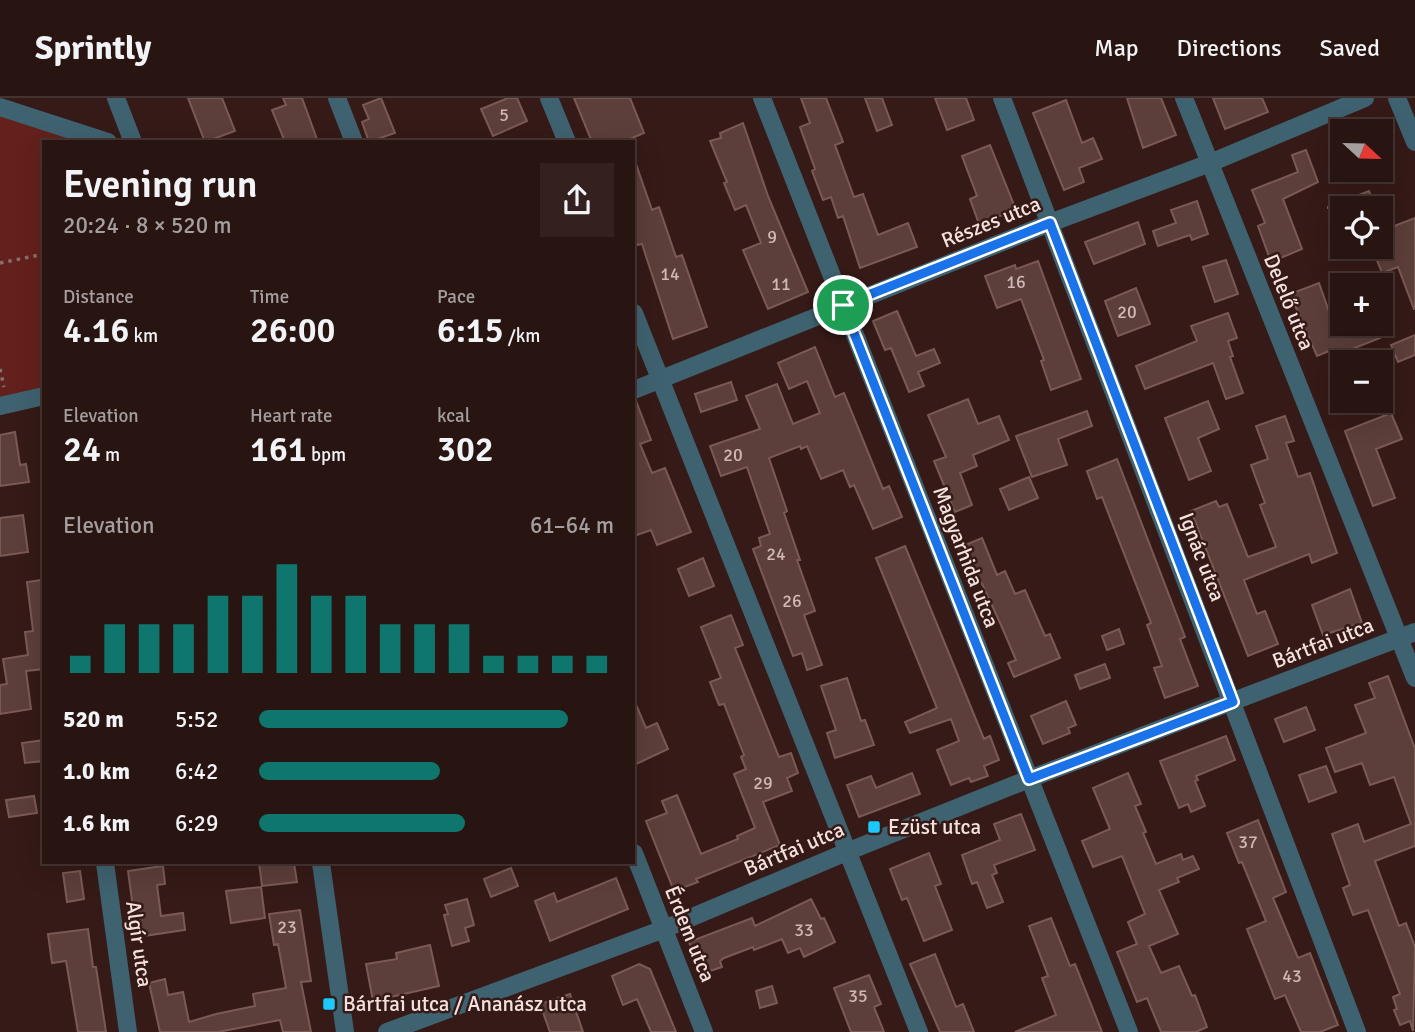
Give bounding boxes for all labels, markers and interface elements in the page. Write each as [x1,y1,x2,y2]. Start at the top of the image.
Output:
text: Sprintly [35,28,151,69]
text: Map [1094,33,1139,63]
text: Directions [1177,33,1282,63]
text: Saved [1320,33,1380,63]
house number: 5 [499,104,509,126]
north arrow [1330,119,1393,182]
map controls [1330,119,1393,413]
text: Evening run [63,161,257,208]
button: share [540,163,614,237]
street label: Részes utca [938,190,1044,254]
button: locate [1330,196,1393,259]
text: 20:24 · 8 × 520 m [63,211,232,240]
house number: 9 [767,226,777,248]
street label: Delelő utca [1258,250,1320,354]
house number: 14 [660,263,680,285]
house number: 16 [1006,271,1026,293]
house number: 11 [771,273,791,295]
button: + [1330,273,1393,336]
pin [813,275,873,335]
text: Distance [63,285,134,309]
text: Time [250,285,289,309]
text: Pace [437,285,475,309]
icon: arrive [824,286,862,324]
house number: 20 [1117,301,1137,323]
text: 4.16 [63,309,129,352]
text: 26:00 [250,309,335,352]
text: 6:15 [437,309,504,352]
text: km [129,324,158,348]
text: /km [504,324,540,348]
button: − [1330,350,1393,413]
text: Elevation [63,404,139,428]
text: Heart rate [250,404,332,428]
text: kcal [437,404,470,428]
text: 24 [63,428,101,471]
text: 161 [250,428,307,471]
text: 302 [437,428,494,471]
text: m [101,443,120,467]
text: bpm [307,443,346,467]
house number: 20 [723,444,743,466]
street label: Magyarhida utca [927,483,1005,631]
street label: Ignác utca [1173,509,1231,605]
text: Elevation [63,511,155,540]
text: 61–64 m [530,511,614,540]
house number: 24 [766,543,786,565]
house number: 26 [782,590,802,612]
street label: Bártfai utca [1269,612,1377,674]
text: 520 m [63,705,124,734]
text: 5:52 [175,705,218,734]
text: 1.0 km [63,757,130,786]
text: 6:42 [175,757,218,786]
house number: 29 [753,772,773,794]
text: 1.6 km [63,809,130,838]
text: 6:29 [175,809,218,838]
place label: Ezüst utca [888,814,981,840]
street label: Bártfai utca [740,816,848,882]
marker: Ezüst utca [866,819,882,835]
house number: 37 [1238,831,1258,853]
street label: Érdem utca [659,882,721,986]
street label: Algír utca [120,899,158,989]
house number: 23 [277,916,297,938]
house number: 33 [794,919,814,941]
house number: 43 [1282,965,1302,987]
house number: 35 [848,985,868,1007]
place label: Bártfai utca / Ananász utca [343,991,587,1017]
marker: Bártfai utca / Ananász utca [321,996,337,1012]

